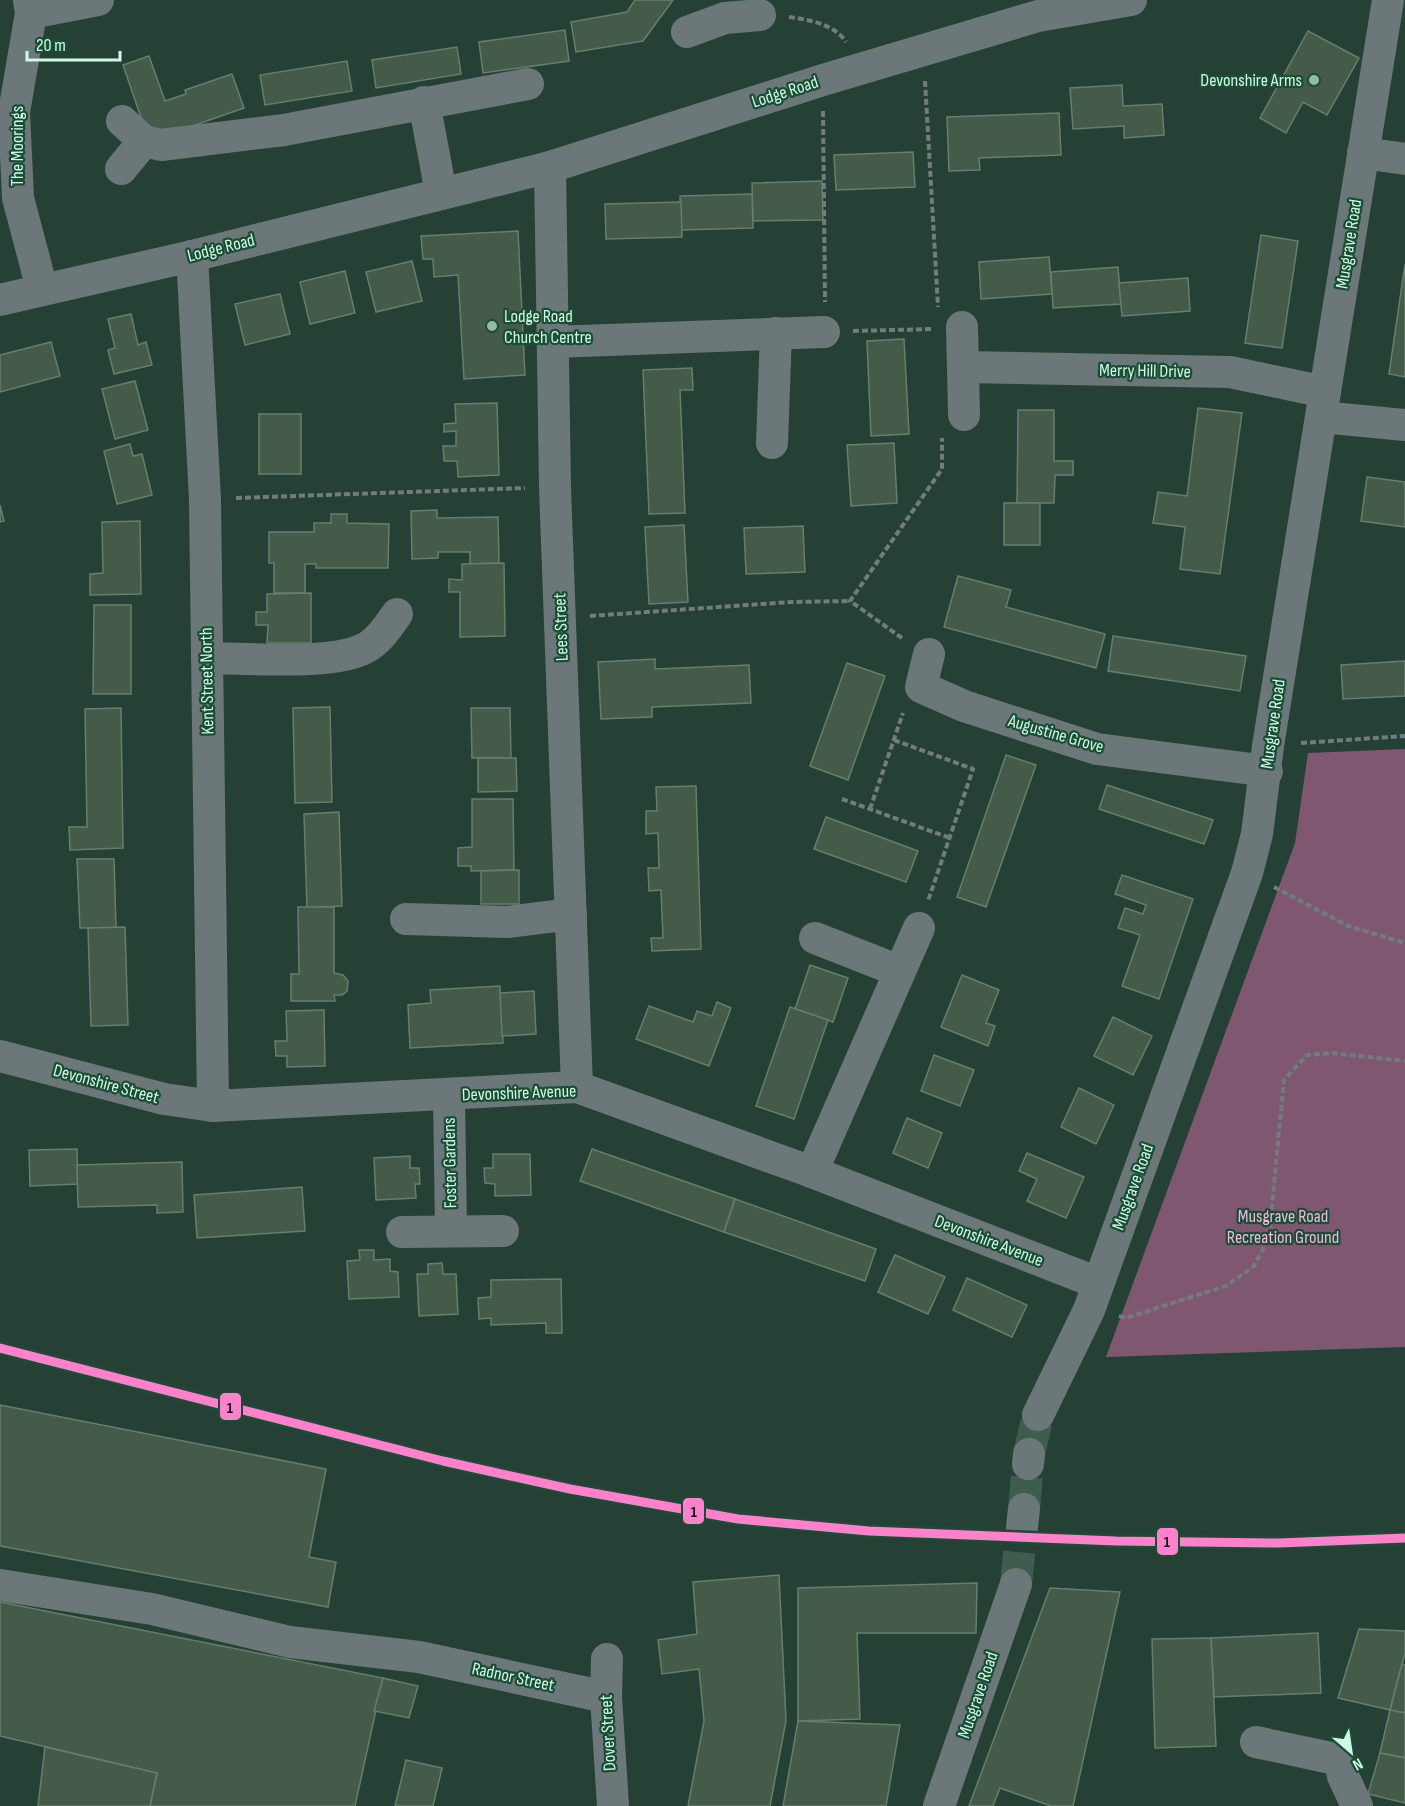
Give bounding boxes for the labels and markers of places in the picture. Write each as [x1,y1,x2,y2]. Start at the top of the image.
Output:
place label: Devonshire Arms [1200,70,1302,91]
marker: Devonshire Arms [1307,73,1321,87]
place label: Lodge Road Church Centre [504,306,592,348]
marker: Lodge Road Church Centre [485,319,499,333]

